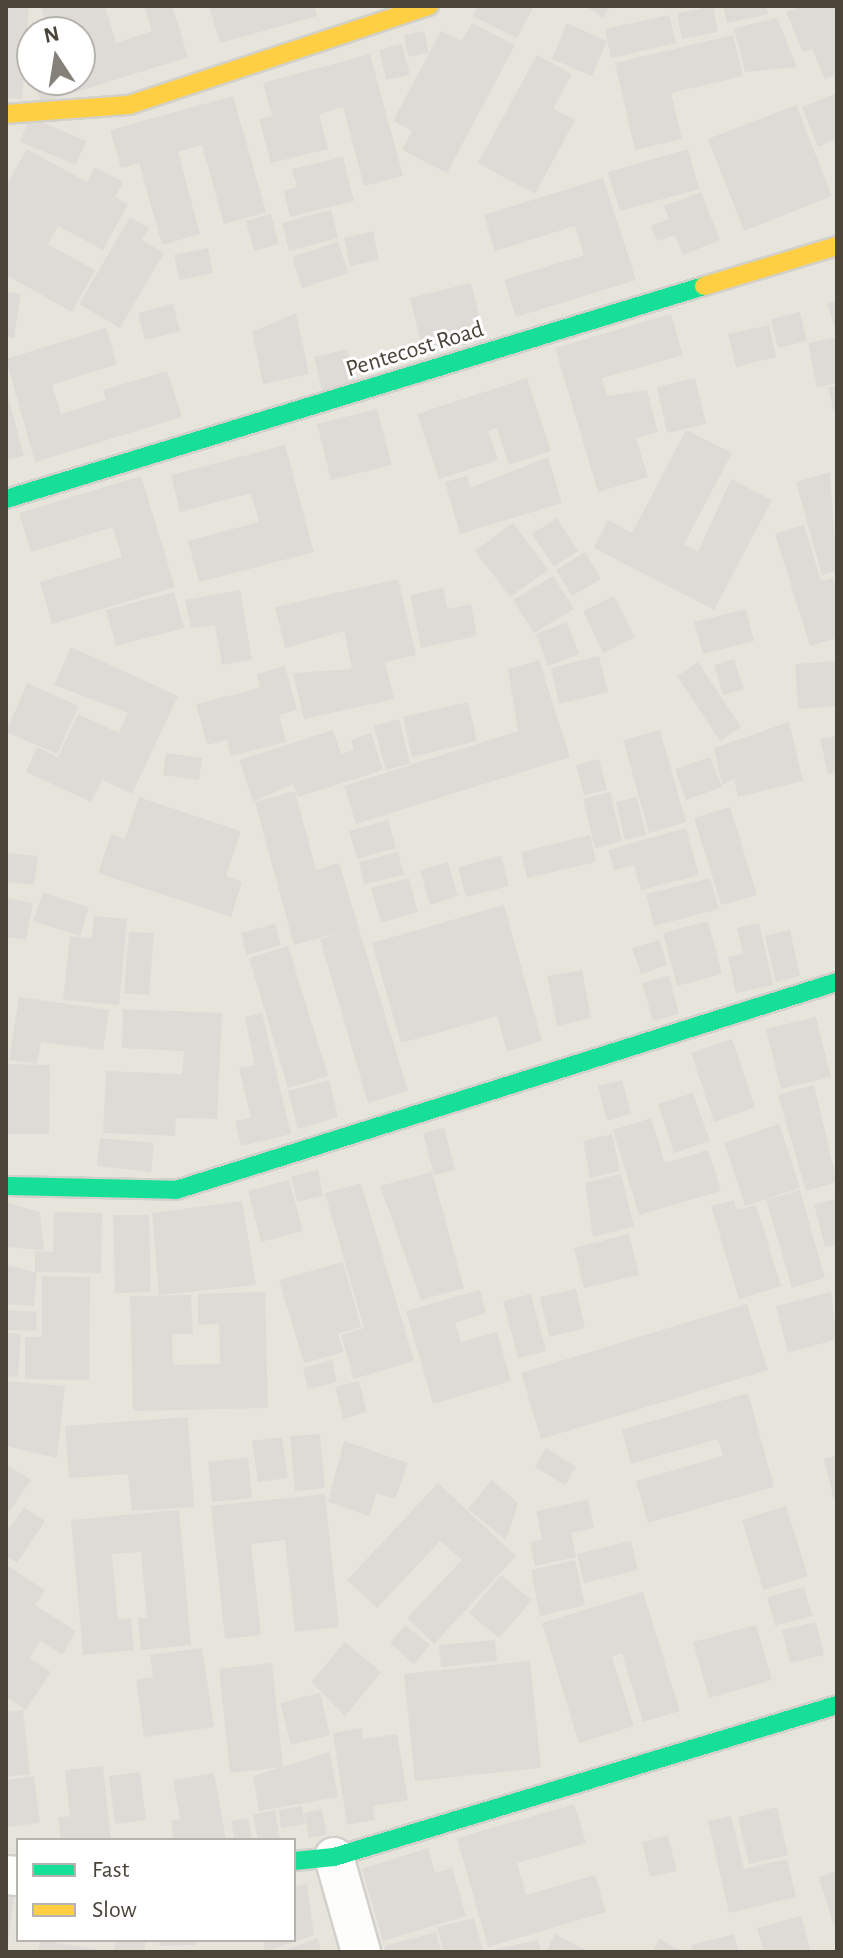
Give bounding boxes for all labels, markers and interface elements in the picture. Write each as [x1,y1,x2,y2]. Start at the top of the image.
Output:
north arrow [16,16,96,96]
text: N [42,22,61,47]
street label: Pentecost Road [343,315,487,385]
legend [16,1838,296,1942]
text: Fast [92,1858,129,1882]
text: Slow [92,1898,137,1922]

